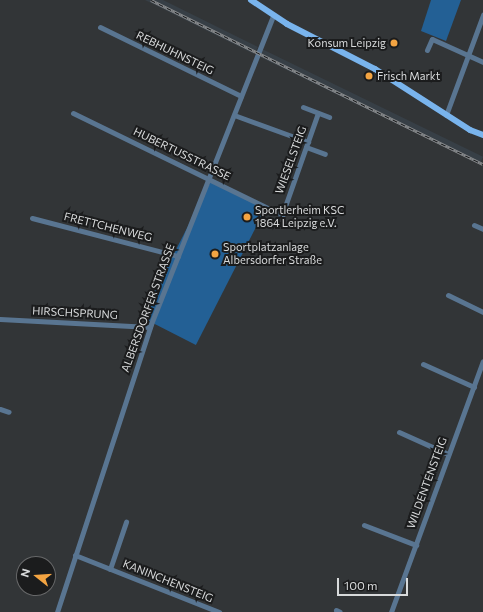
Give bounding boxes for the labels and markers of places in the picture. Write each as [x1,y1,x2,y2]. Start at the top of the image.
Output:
place label: Konsum Leipzig [308,36,386,50]
marker: Konsum Leipzig [389,38,399,48]
place label: Frisch Markt [377,69,440,83]
marker: Frisch Markt [364,71,374,81]
place label: Sportlerheim KSC 1864 Leipzig e.V. [255,204,344,230]
marker: Sportlerheim KSC 1864 Leipzig e.V. [242,212,252,222]
place label: Sportplatzanlage Albersdorfer Straße [223,241,322,267]
marker: Sportplatzanlage Albersdorfer Straße [210,249,220,259]

